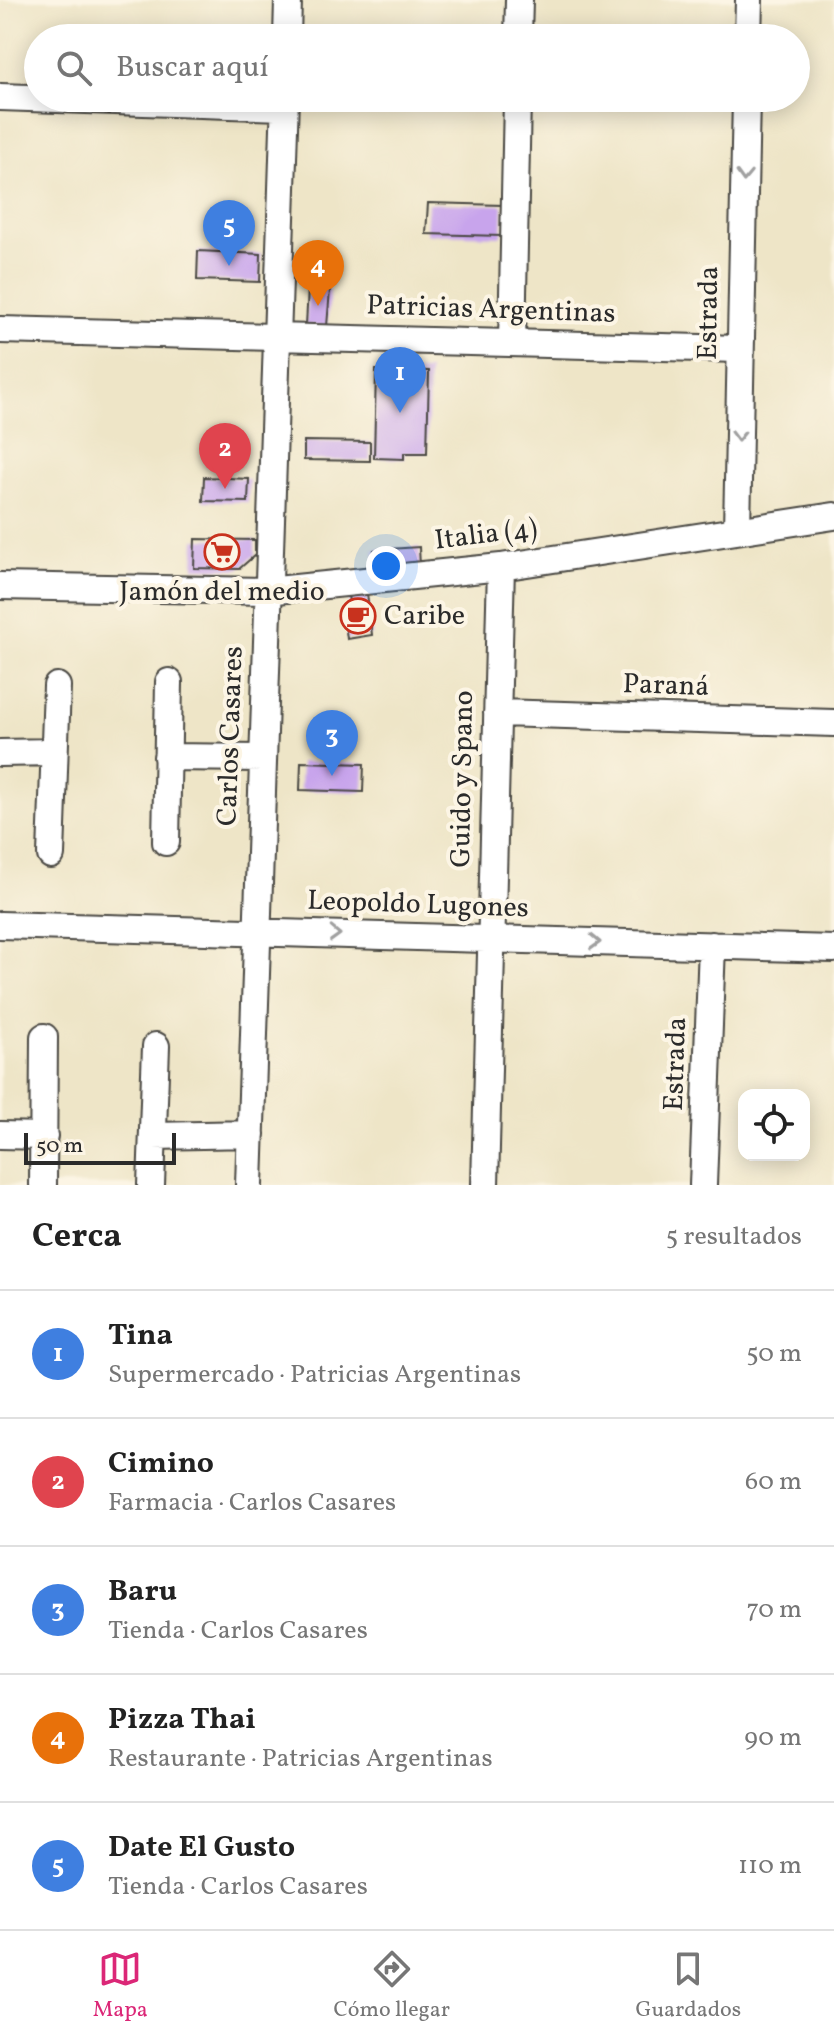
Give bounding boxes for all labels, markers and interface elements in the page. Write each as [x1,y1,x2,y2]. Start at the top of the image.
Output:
search box [24,24,810,112]
icon: search [52,46,96,90]
text: Buscar aquí [116,47,269,89]
one-way arrow [735,170,753,183]
pin: 5 [203,200,255,266]
pin: 4 [292,240,344,306]
street label: Estrada [689,266,729,360]
street label: Patricias Argentinas [366,286,616,334]
pin: 1 [374,347,426,413]
pin: 2 [199,423,251,489]
one-way arrow [730,430,747,443]
street label: Italia (4) [432,509,540,561]
supermarket icon: Jamón del medio [203,533,241,571]
your location [366,546,406,586]
place label: Jamón del medio [119,573,325,612]
cafe icon: Caribe [339,597,377,635]
place label: Caribe [384,597,465,636]
street label: Carlos Casares [208,645,254,827]
street label: Paraná [622,665,710,707]
street label: Guido y Spano [442,690,484,868]
pin: 3 [306,710,358,776]
street label: Leopoldo Lugones [306,882,530,928]
one-way arrow [329,926,342,943]
one-way arrow [589,933,602,950]
street label: Estrada [655,1016,697,1112]
map controls [738,1089,810,1161]
button: locate [738,1089,810,1161]
scale bar [24,1129,176,1165]
text: 50 m [36,1131,83,1162]
text: Cerca [32,1214,122,1261]
text: 5 resultados [666,1219,802,1255]
text: Tina [108,1315,173,1357]
text: 1 [53,1336,63,1372]
text: 50 m [746,1336,802,1372]
text: Supermercado · Patricias Argentinas [108,1357,521,1393]
text: Cimino [108,1443,214,1485]
text: 2 [51,1464,65,1500]
text: 60 m [745,1464,802,1500]
text: Farmacia · Carlos Casares [108,1485,396,1521]
text: Baru [108,1571,177,1613]
text: 3 [51,1592,65,1628]
text: 70 m [747,1592,802,1628]
text: Tienda · Carlos Casares [108,1613,368,1649]
text: Pizza Thai [108,1699,256,1741]
text: 4 [50,1720,66,1756]
text: 90 m [744,1720,802,1756]
text: Restaurante · Patricias Argentinas [108,1741,493,1777]
text: Date El Gusto [108,1827,295,1869]
text: 5 [52,1848,64,1884]
text: 110 m [738,1848,802,1884]
text: Tienda · Carlos Casares [108,1869,368,1905]
tab: Mapa [93,1947,148,2026]
tab: Cómo llegar [333,1947,450,2026]
tab: Guardados [636,1947,741,2026]

